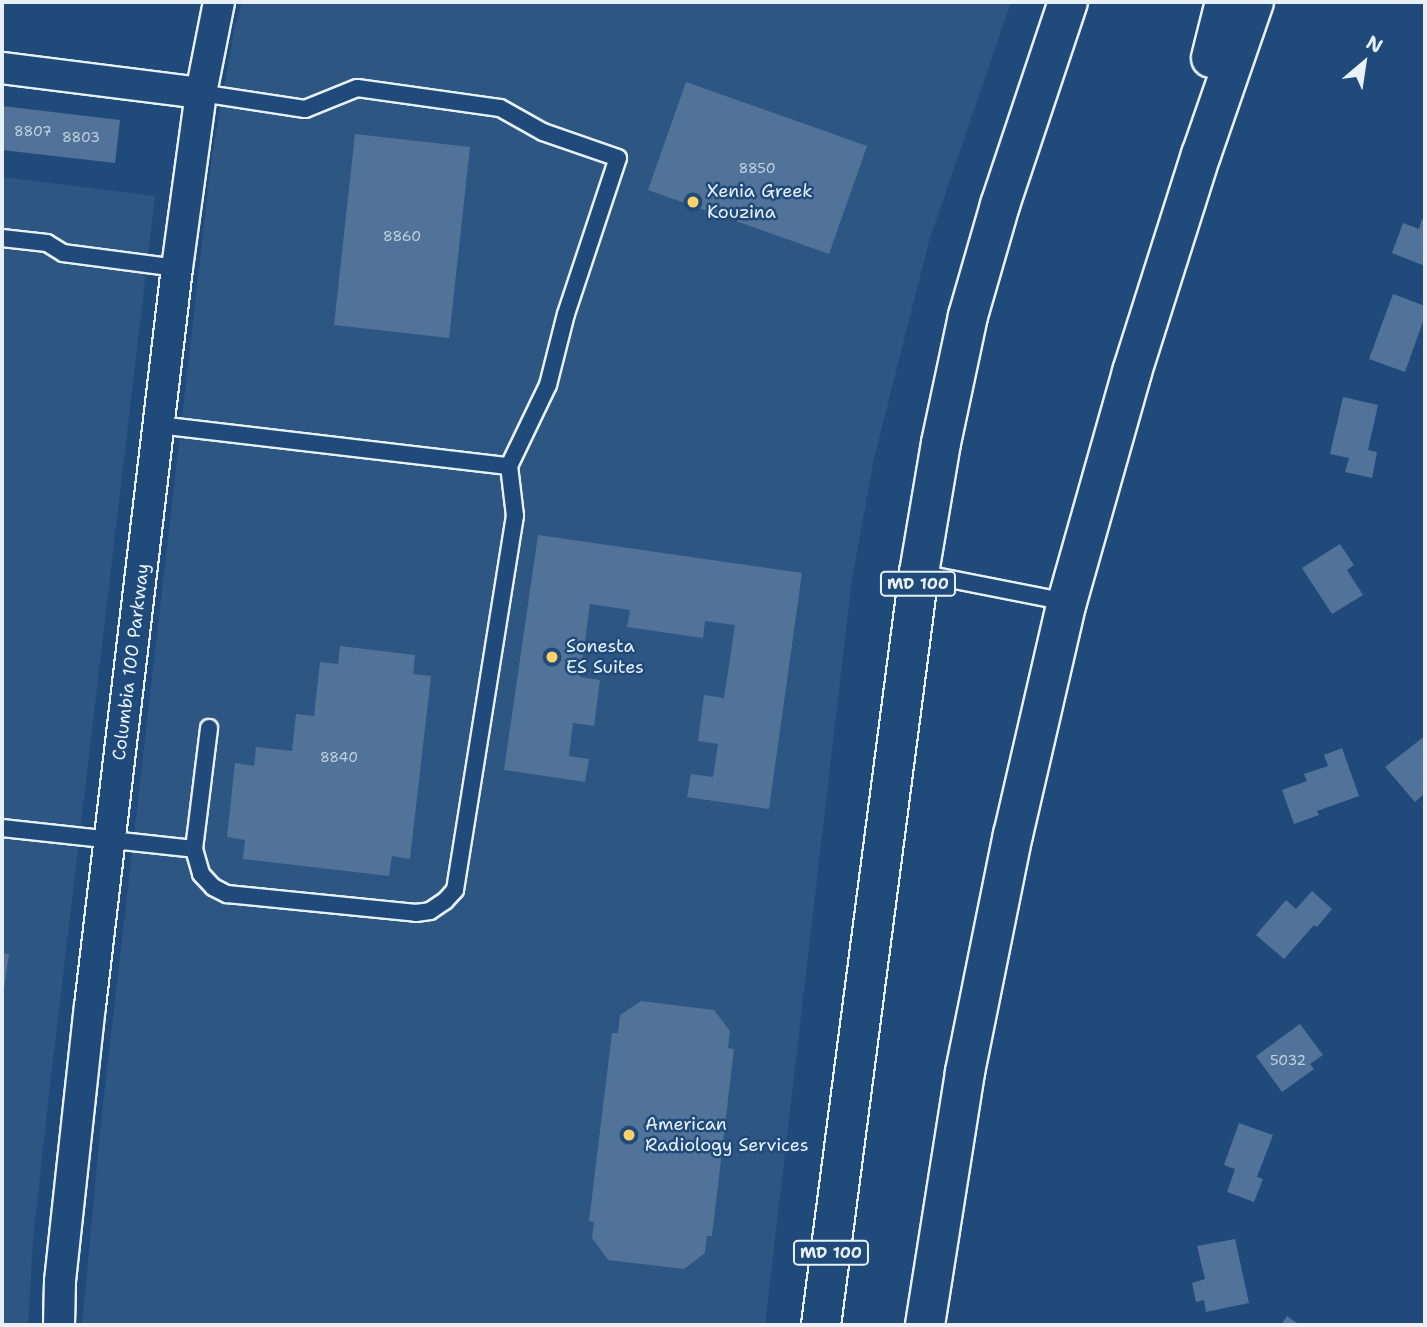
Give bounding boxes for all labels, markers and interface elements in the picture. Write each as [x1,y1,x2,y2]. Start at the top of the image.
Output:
north arrow [1329,28,1399,98]
text: N [1362,30,1387,59]
house number: 8807 [14,123,52,139]
house number: 8803 [62,129,100,145]
house number: 8850 [738,160,776,176]
place label: Xenia Greek Kouzina [707,181,813,224]
marker: Xenia Greek Kouzina [685,194,701,210]
house number: 8860 [383,228,421,244]
street label: Columbia 100 Parkway [108,562,154,762]
road number: MD 100 [880,572,956,596]
place label: Sonesta ES Suites [566,636,644,678]
marker: Sonesta ES Suites [544,649,560,665]
house number: 8840 [320,749,358,765]
house number: 5032 [1270,1052,1306,1068]
place label: American Radiology Services [645,1114,809,1156]
marker: American Radiology Services [619,1125,639,1145]
road number: MD 100 [792,1240,870,1266]

